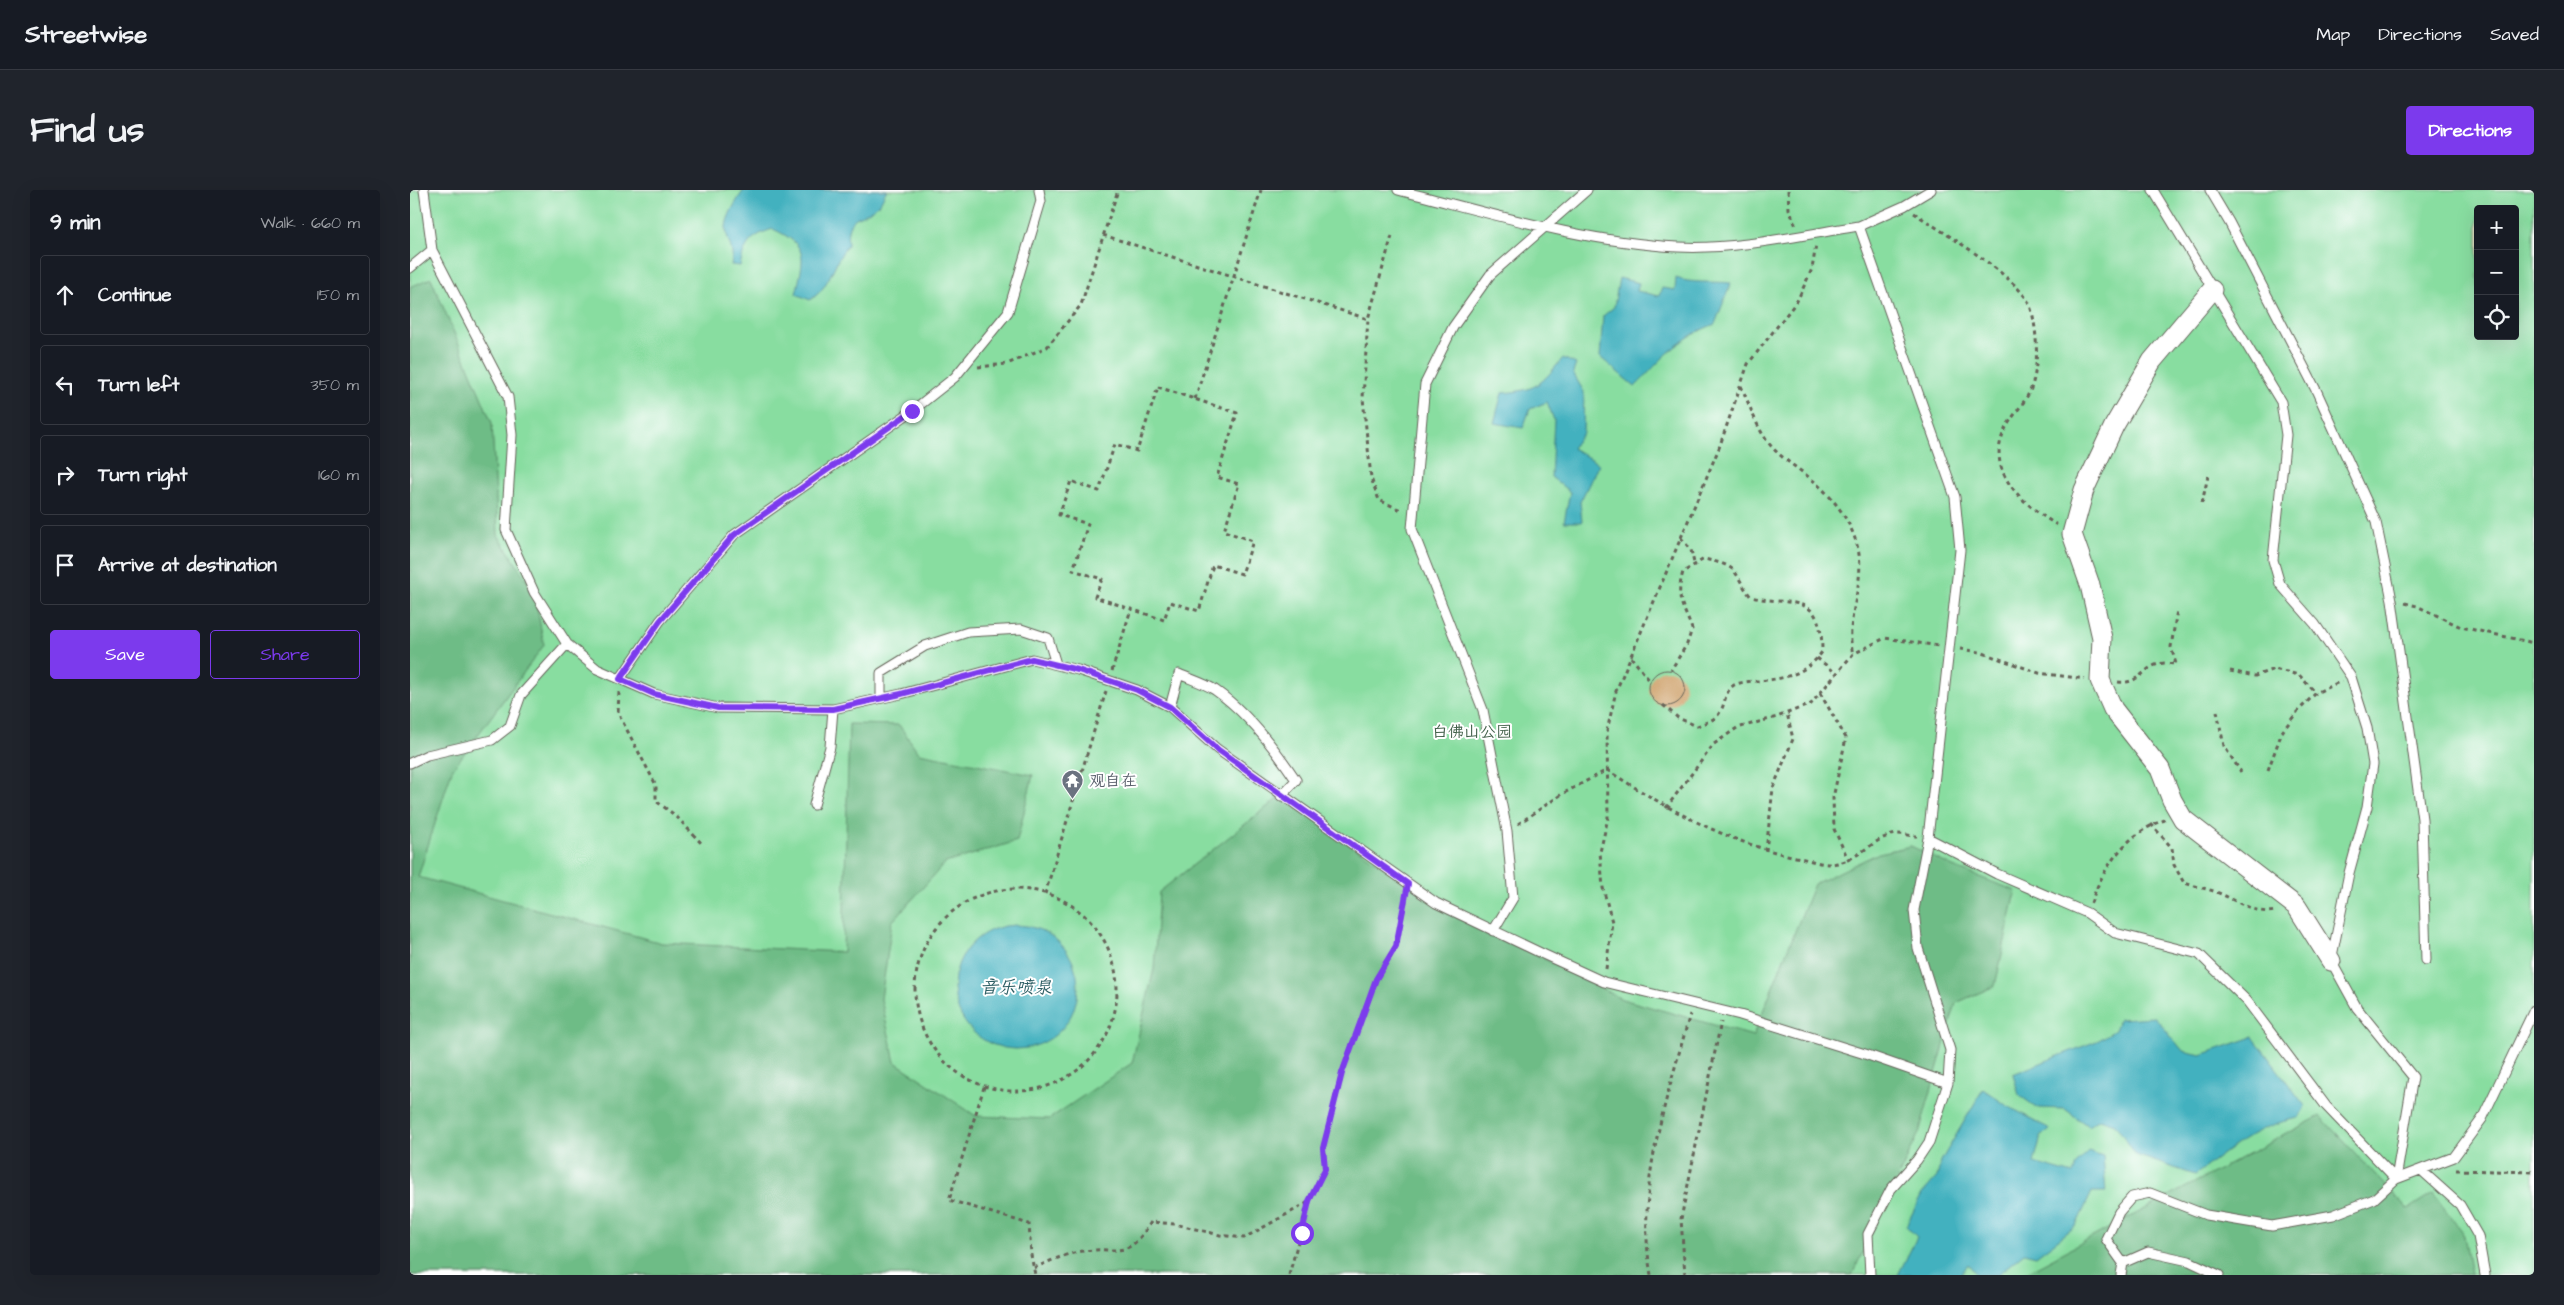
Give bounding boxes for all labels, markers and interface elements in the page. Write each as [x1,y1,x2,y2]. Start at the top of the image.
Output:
text: Streetwise [25,18,147,52]
text: Map [2316,22,2350,47]
text: Directions [2378,22,2462,47]
text: Saved [2490,22,2539,47]
text: Find us [30,106,144,155]
button: Directions [2406,106,2534,155]
map controls [2474,205,2519,340]
button: + [2474,205,2519,250]
text: 9 min [50,208,100,237]
text: Walk · 660 m [260,212,360,234]
button: − [2474,250,2519,295]
icon: ahead [51,281,79,309]
text: Continue [98,282,172,309]
text: 150 m [317,284,359,306]
button: locate [2474,295,2519,340]
icon: left [51,371,79,399]
text: Turn left [98,372,179,399]
text: 350 m [311,374,359,396]
route end [901,400,924,423]
icon: right [51,461,79,489]
text: Turn right [98,462,187,489]
text: 160 m [318,464,359,486]
icon: arrive [51,551,79,579]
text: Arrive at destination [98,552,277,579]
button: Save [50,630,200,679]
button: Share [210,630,360,679]
park label: 白佛山公园 [1432,721,1512,743]
temple icon: 观自在 [1061,769,1085,800]
place label: 观自在 [1089,770,1137,792]
water label: 音乐喷泉 [980,975,1052,1000]
route start [1291,1222,1314,1245]

